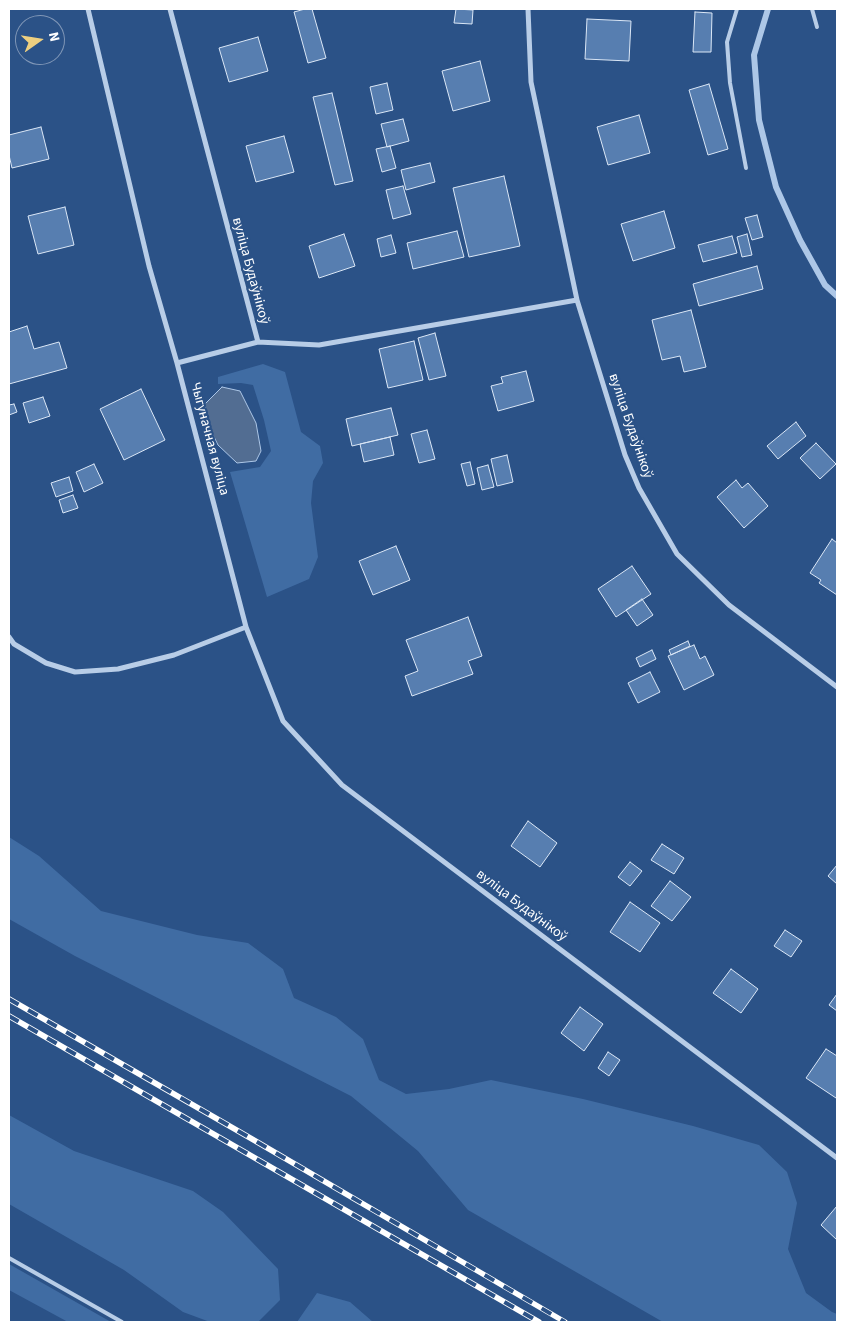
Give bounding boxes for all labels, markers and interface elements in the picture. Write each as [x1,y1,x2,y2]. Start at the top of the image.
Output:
north arrow [15,15,65,65]
text: N [43,30,64,44]
street label: вуліца Будаўнікоў [228,216,272,326]
street label: вуліца Будаўнікоў [604,371,656,481]
street label: Чыгуначная вуліца [186,381,232,497]
street label: вуліца Будаўнікоў [472,866,570,946]

